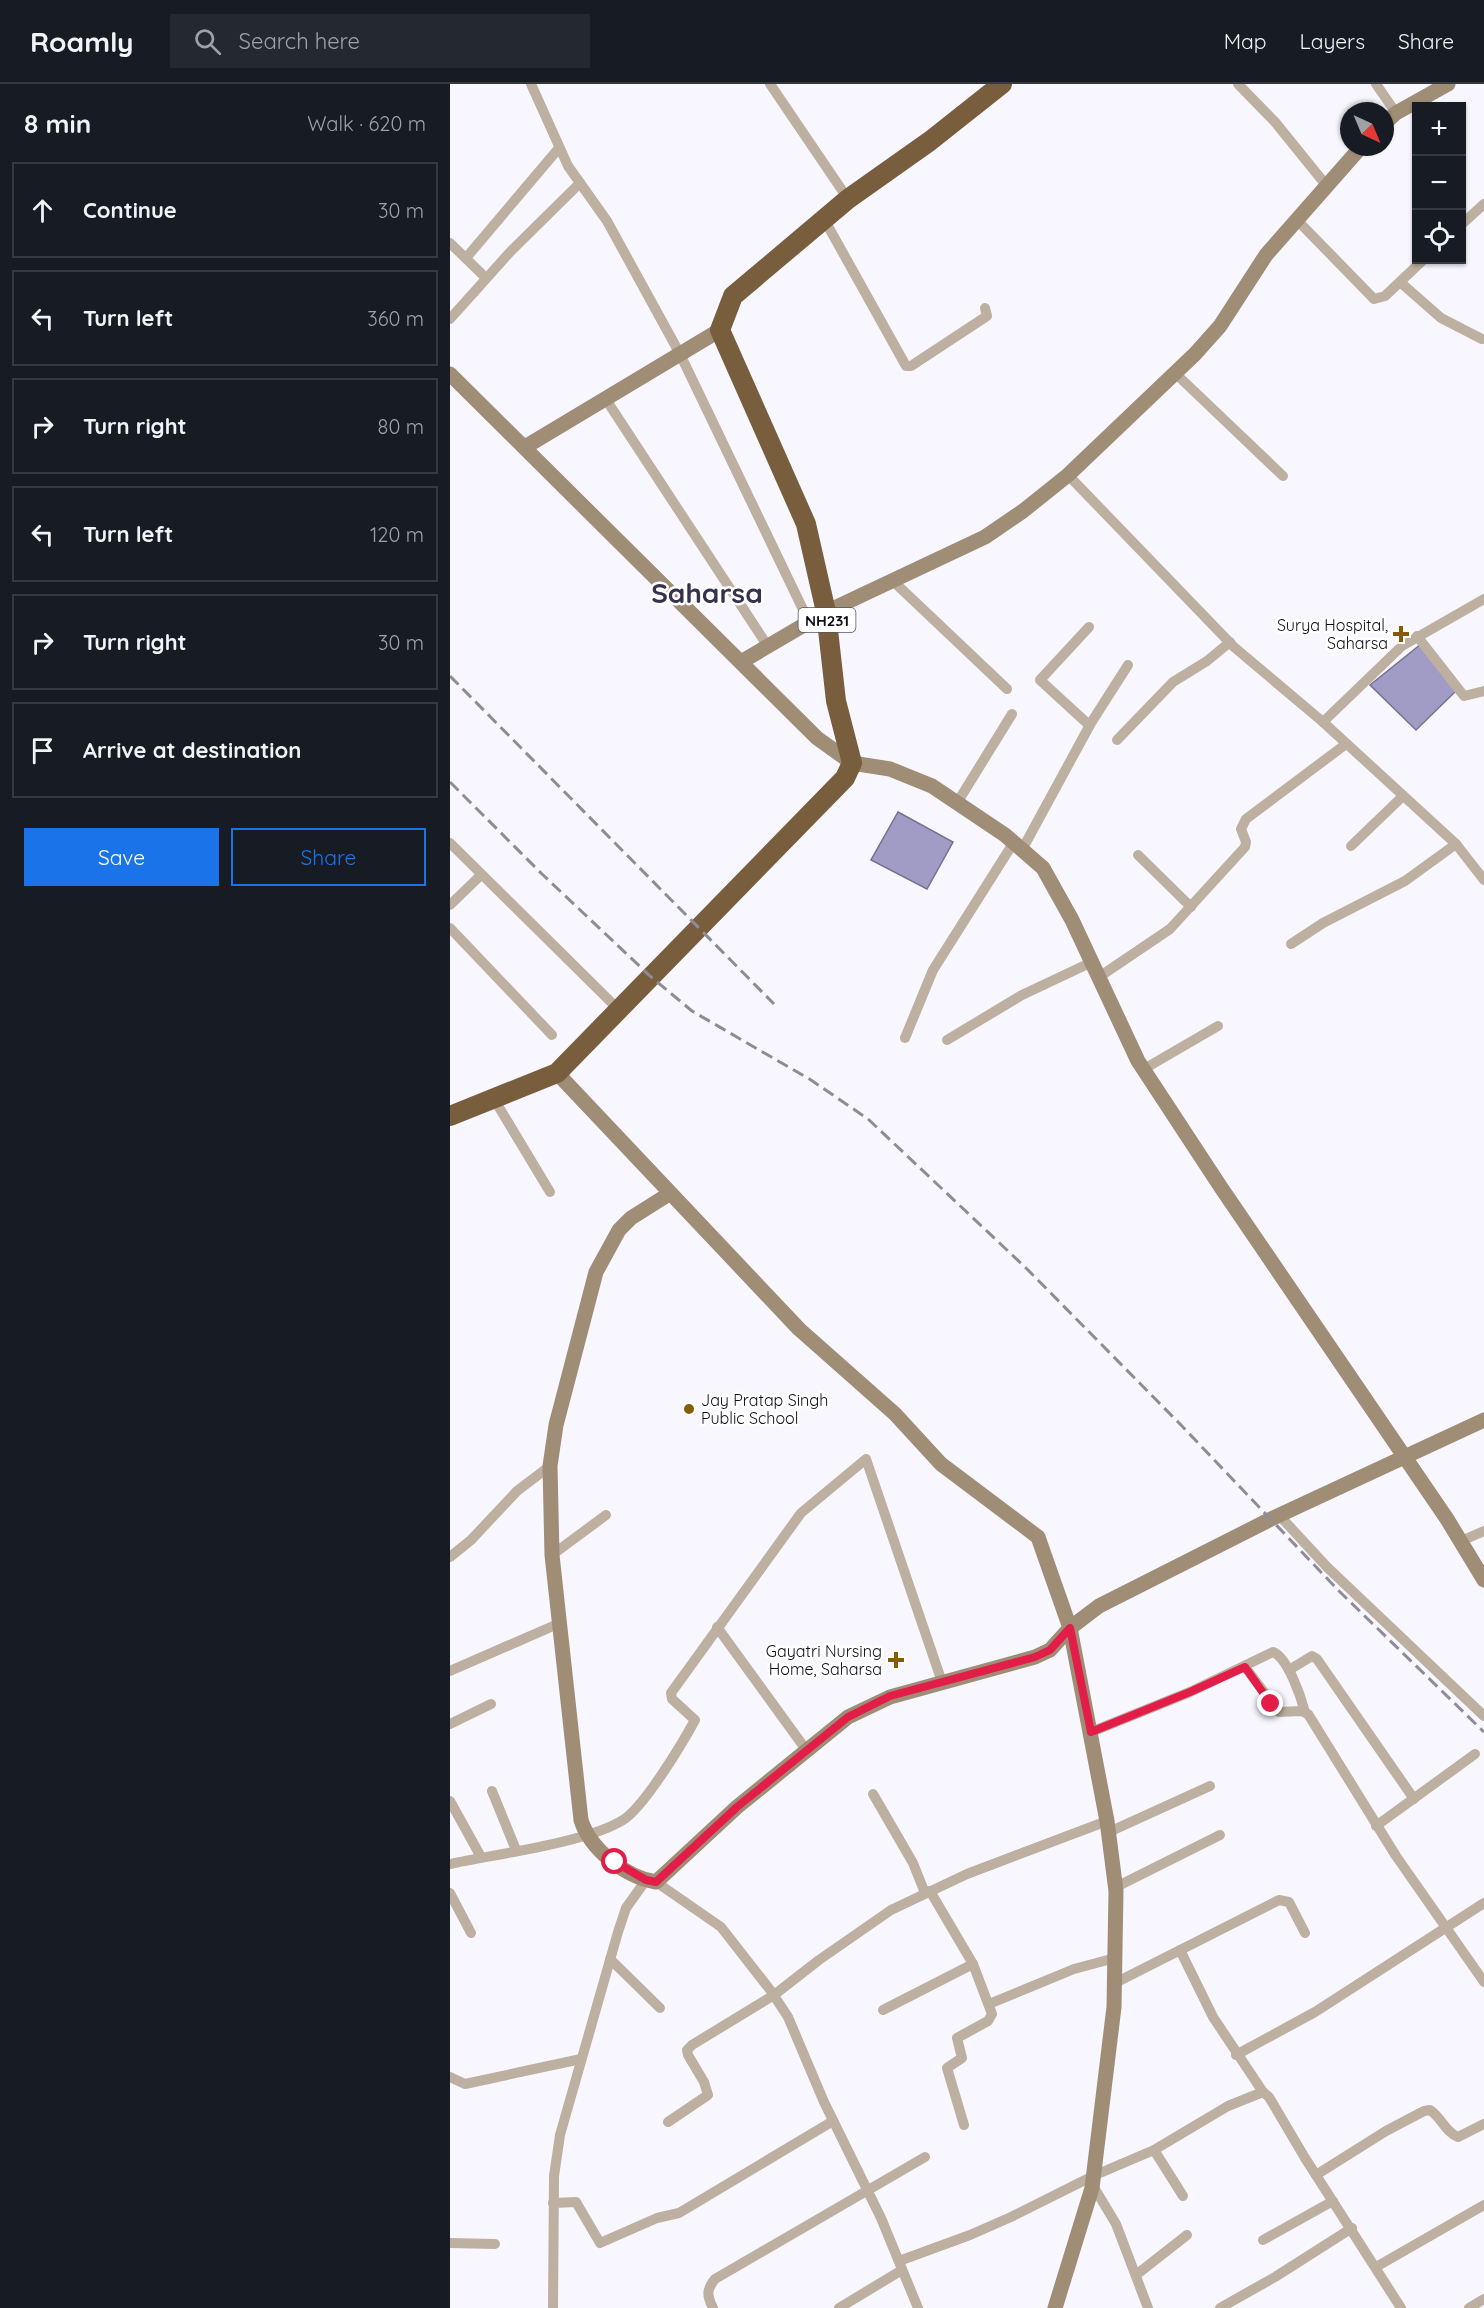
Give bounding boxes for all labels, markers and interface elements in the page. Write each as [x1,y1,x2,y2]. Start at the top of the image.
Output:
search box [170,14,590,68]
text: Roamly [30,24,134,59]
icon: search [191,25,224,58]
text: Search here [239,27,360,55]
text: Map [1224,28,1267,54]
text: Layers [1300,28,1365,54]
text: Share [1398,28,1454,54]
north arrow [1340,102,1394,156]
map controls [1412,102,1466,264]
button: + [1412,102,1466,156]
text: 8 min [24,107,91,140]
text: Walk · 620 m [307,111,426,136]
button: − [1412,156,1466,210]
icon: ahead [26,194,59,227]
text: Continue [83,196,177,224]
text: 30 m [378,198,424,223]
button: locate [1412,210,1466,264]
icon: left [26,302,59,335]
text: Turn left [83,304,173,332]
text: 360 m [367,306,424,331]
icon: right [26,410,59,443]
text: Turn right [83,412,187,440]
text: 80 m [378,414,424,439]
icon: left [26,518,59,551]
text: Turn left [83,520,173,548]
text: 120 m [370,522,424,547]
district label: Saharsa [651,575,763,610]
road number: NH231 [798,608,856,632]
place label: Surya Hospital, Saharsa [1277,615,1388,653]
marker: Surya Hospital, Saharsa [1392,625,1410,643]
icon: right [26,626,59,659]
text: Turn right [83,628,187,656]
text: 30 m [378,630,424,655]
icon: arrive [26,734,59,767]
text: Arrive at destination [83,736,301,764]
button: Save [24,828,219,886]
button: Share [231,828,426,886]
place label: Jay Pratap Singh Public School [701,1390,828,1428]
marker: Jay Pratap Singh Public School [682,1402,696,1416]
place label: Gayatri Nursing Home, Saharsa [766,1641,882,1679]
marker: Gayatri Nursing Home, Saharsa [887,1651,905,1669]
route end [1257,1690,1283,1716]
route start [601,1848,627,1874]

